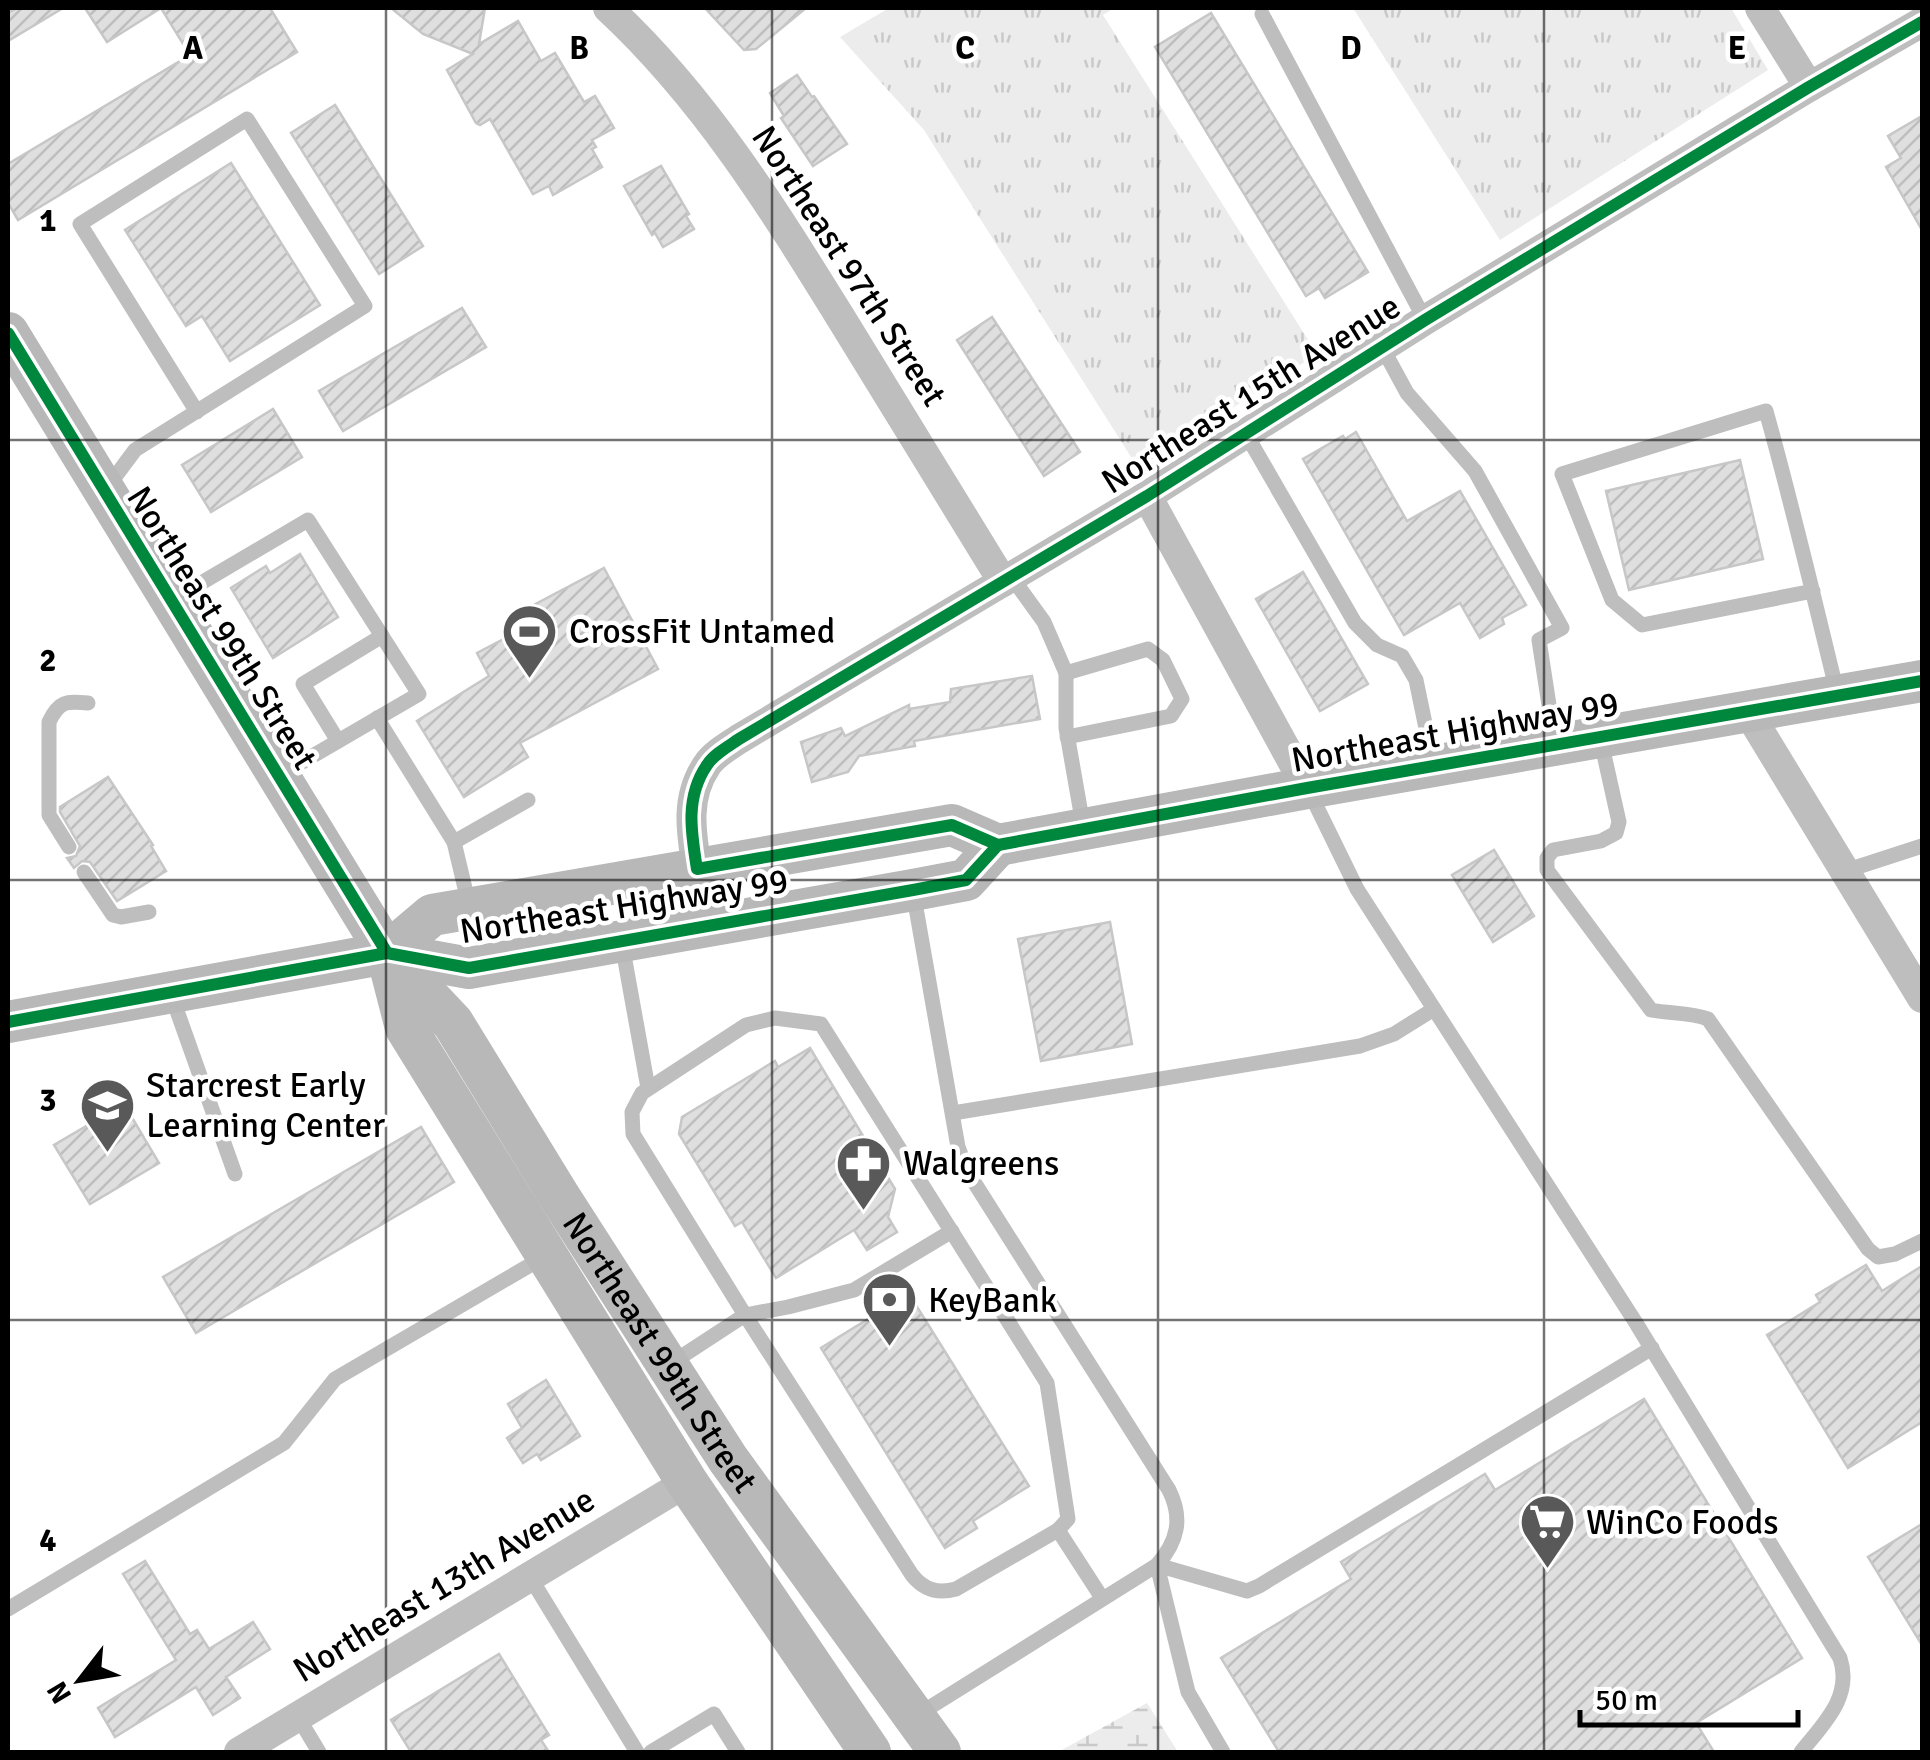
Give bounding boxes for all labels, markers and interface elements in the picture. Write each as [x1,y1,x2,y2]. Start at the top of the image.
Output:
text: A [183,29,204,68]
text: B [569,29,589,68]
text: C [955,29,975,68]
text: D [1340,29,1362,68]
text: E [1728,29,1746,68]
street label: Northeast 97th Street [742,118,956,414]
text: 1 [39,201,57,240]
street label: Northeast 15th Avenue [1094,285,1408,503]
street label: Northeast 99th Street [118,479,326,777]
sports icon: CrossFit Untamed [500,601,560,680]
place label: CrossFit Untamed [569,610,835,653]
text: 2 [39,641,57,680]
street label: Northeast Highway 99 [1288,682,1622,782]
street label: Northeast Highway 99 [457,859,791,953]
place label: Starcrest Early Learning Center [146,1064,385,1147]
school or university icon: Starcrest Early Learning Center [77,1075,137,1154]
text: 3 [39,1081,57,1120]
pharmacy icon: Walgreens [834,1133,894,1212]
place label: Walgreens [903,1142,1059,1185]
street label: Northeast 99th Street [554,1204,767,1501]
bank icon: KeyBank [859,1270,919,1349]
place label: KeyBank [928,1279,1057,1322]
street label: Northeast 13th Avenue [286,1478,602,1692]
supermarket icon: WinCo Foods [1517,1492,1577,1571]
place label: WinCo Foods [1586,1501,1779,1544]
text: 4 [39,1521,57,1560]
north arrow [30,1630,130,1730]
scale bar [1580,1665,1798,1727]
text: N [40,1675,79,1709]
text: 50 m [1595,1682,1658,1719]

